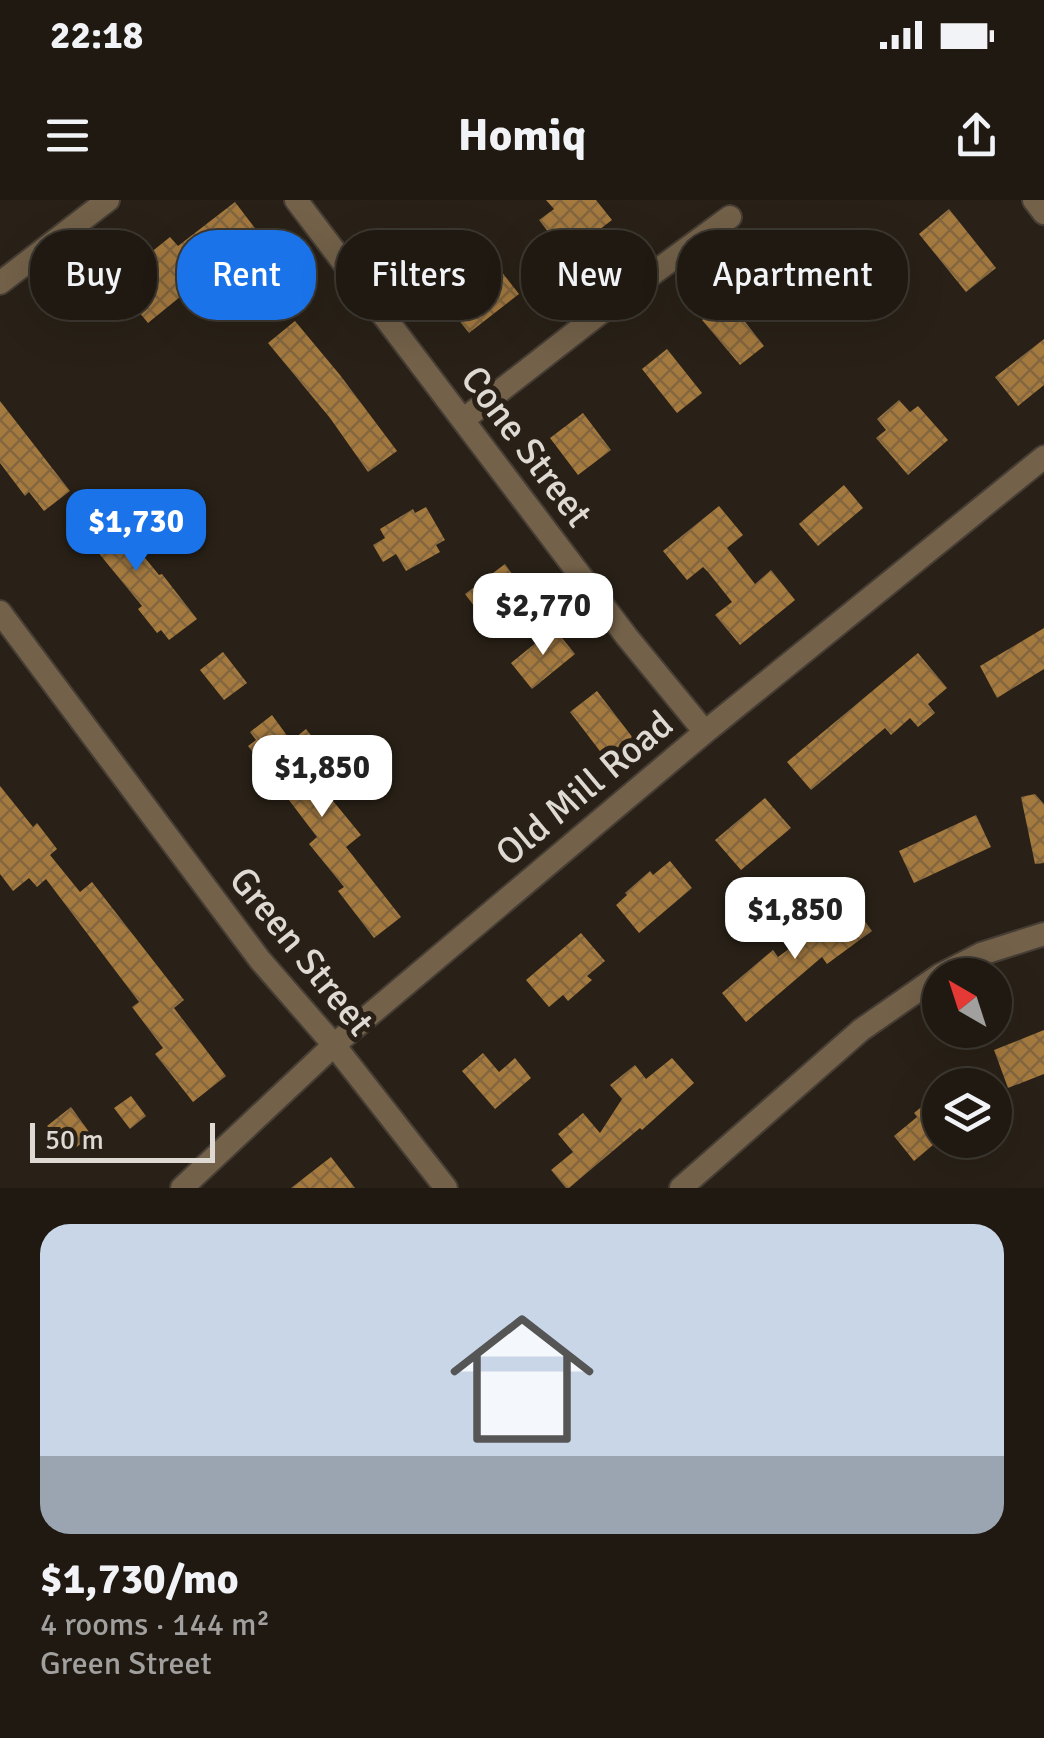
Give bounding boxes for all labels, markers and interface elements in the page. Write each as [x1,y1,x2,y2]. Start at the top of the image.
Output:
text: 22:18 [50,12,143,59]
icon: menu [40,108,95,163]
text: Homiq [458,108,586,163]
icon: share [949,108,1004,163]
chip: Buy [30,230,157,320]
chip: Rent [177,230,316,320]
chip: Filters [336,230,501,320]
chip: New [521,230,657,320]
chip: Apartment [677,230,908,320]
street label: Cone Street [451,356,602,536]
pin: $1,730 [55,489,217,574]
text: $1,730 [88,502,184,541]
pin: $2,770 [462,573,624,658]
text: $2,770 [495,586,591,625]
street label: Old Mill Road [486,701,683,876]
pin: $1,850 [241,735,403,820]
text: $1,850 [274,748,370,787]
street label: Green Street [219,857,384,1045]
pin: $1,850 [714,877,876,962]
text: $1,850 [747,890,843,929]
north arrow [922,958,1012,1048]
map controls [922,958,1012,1158]
button: layers [922,1068,1012,1158]
scale bar [30,1118,215,1163]
text: 50 m [45,1123,104,1157]
icon: home [432,1289,612,1469]
text: $1,730/mo [40,1554,239,1605]
text: 4 rooms · 144 m² [40,1605,270,1644]
text: Green Street [40,1644,212,1683]

